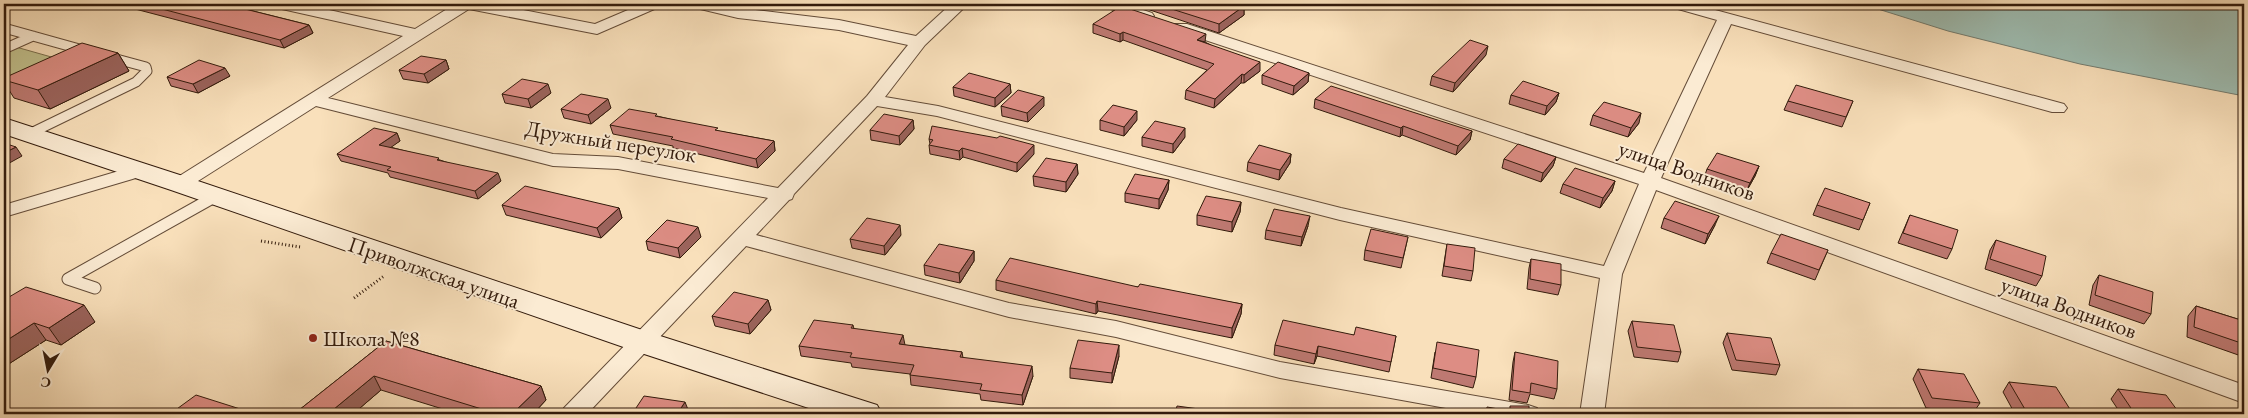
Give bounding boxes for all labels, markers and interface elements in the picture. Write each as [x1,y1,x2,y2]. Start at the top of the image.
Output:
street label: Дружный переулок [523,114,699,169]
street label: улица Водников [1615,134,1759,207]
street label: Приволжская улица [344,230,524,316]
street label: улица Водников [1997,269,2141,345]
place label: Школа №8 [323,324,420,353]
marker: Школа №8 [307,332,319,344]
north arrow [22,346,72,396]
text: С [39,373,52,393]

